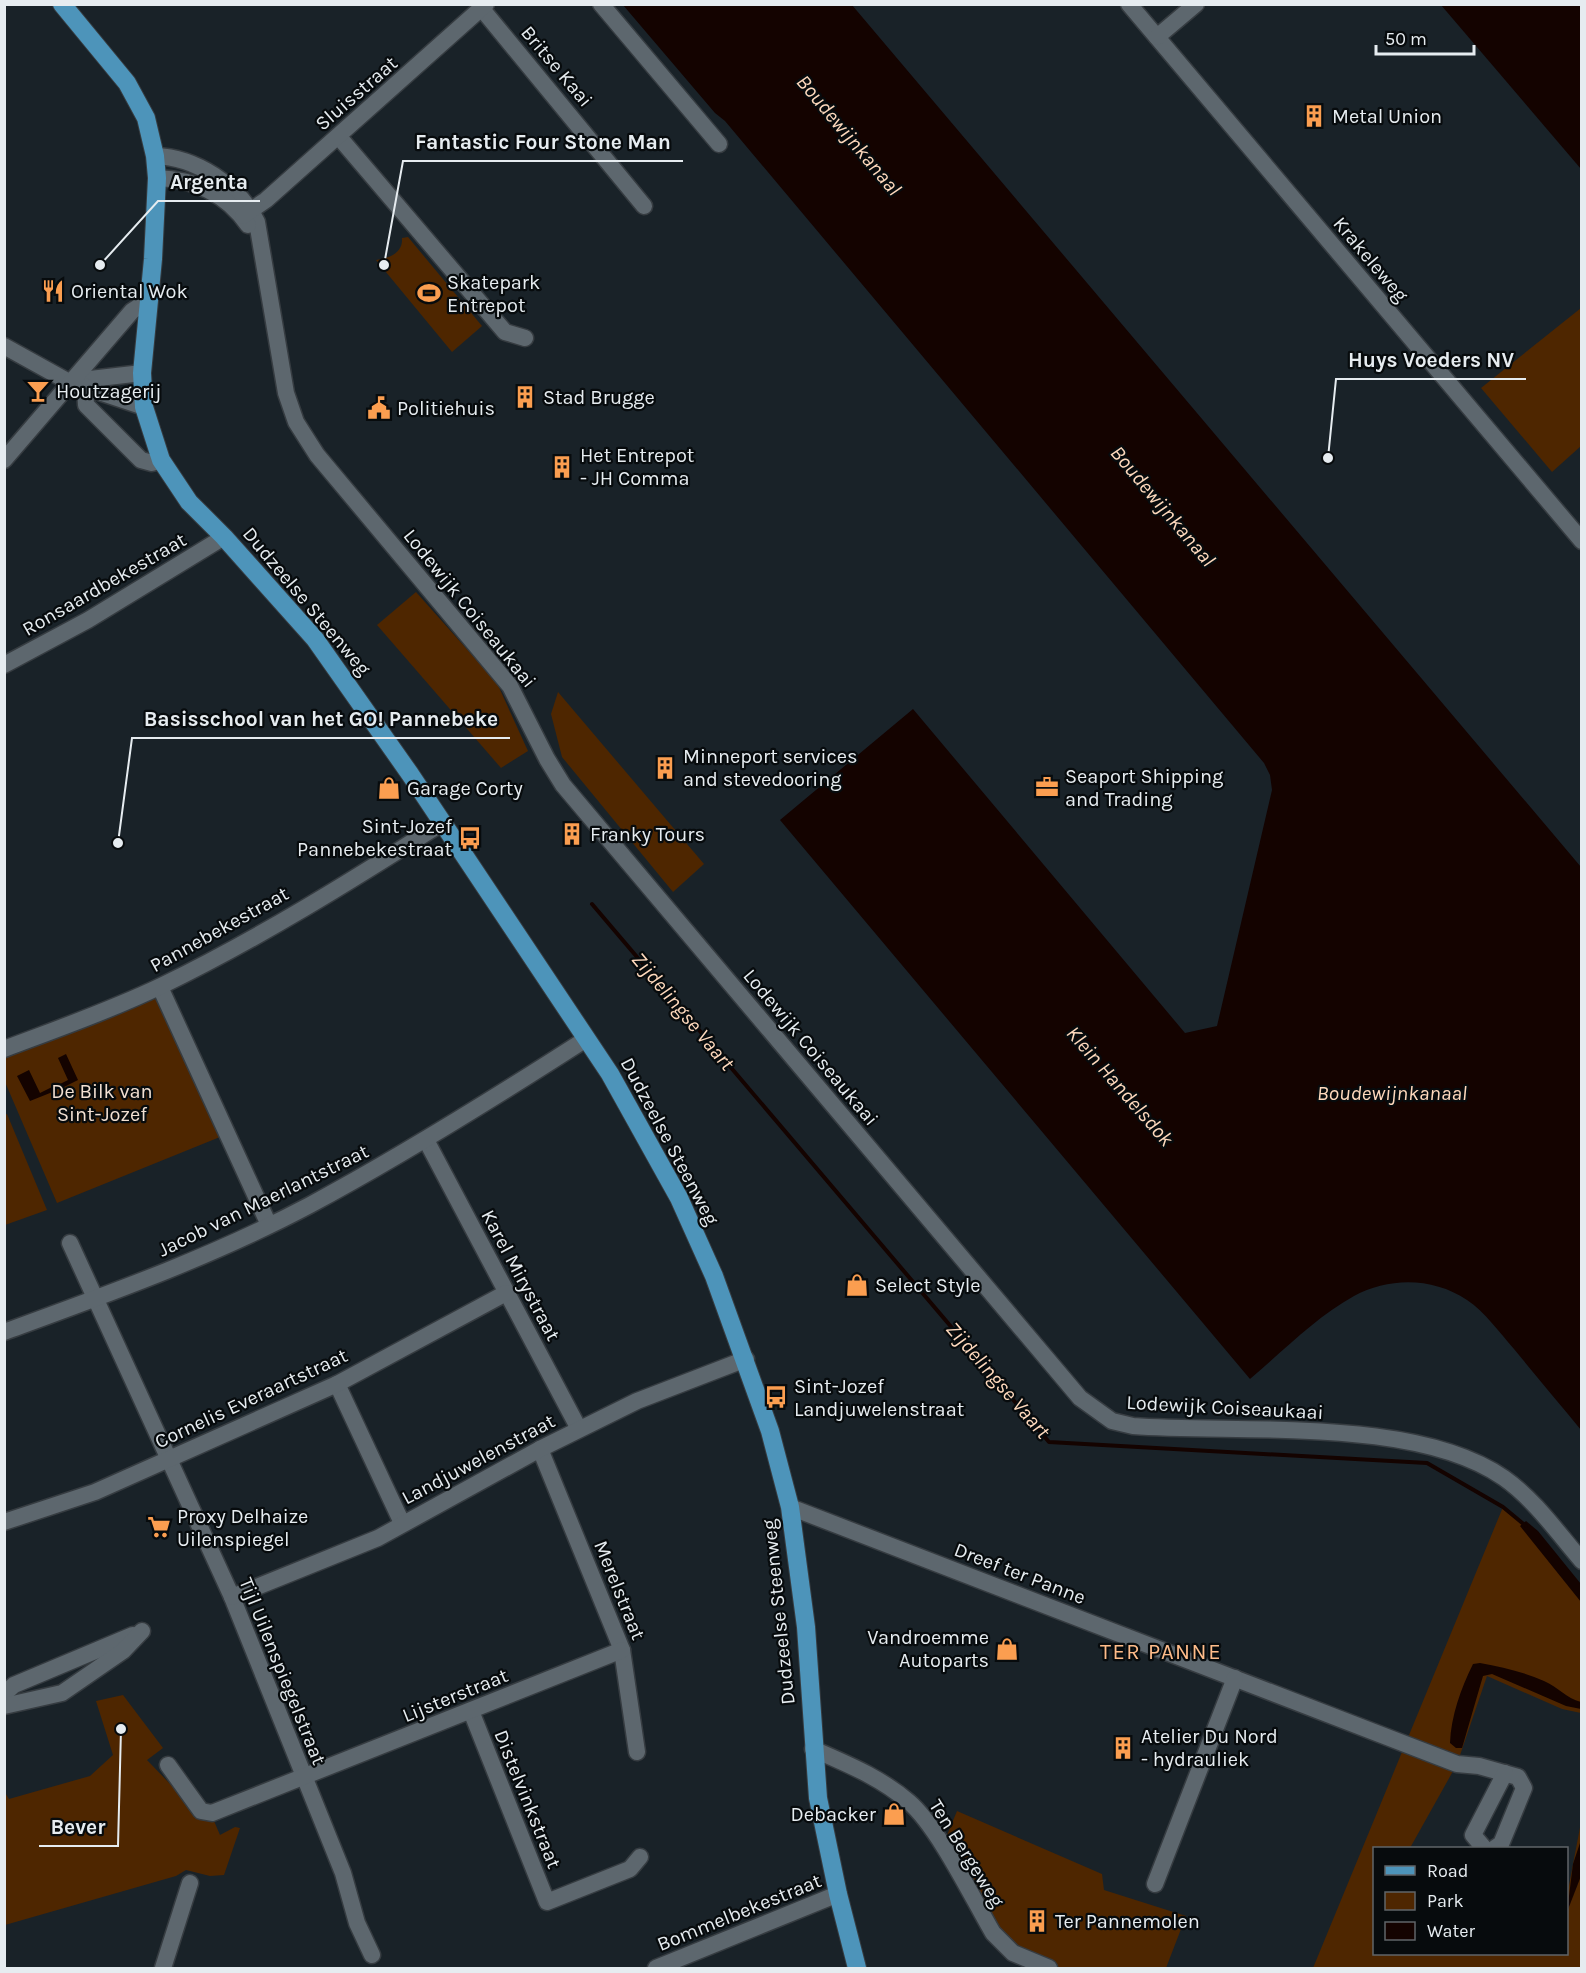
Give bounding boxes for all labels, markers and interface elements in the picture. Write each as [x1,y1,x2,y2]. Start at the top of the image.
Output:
scale bar [1376,18,1474,56]
street label: Britse Kaai [516,21,597,112]
text: 50 m [1385,28,1427,50]
street label: Sluisstraat [311,51,402,135]
water label: Boudewijnkanaal [792,70,906,200]
building icon: Metal Union [1301,103,1327,129]
place label: Metal Union [1332,105,1442,128]
callout: Fantastic Four Stone Man [403,122,683,161]
text: Fantastic Four Stone Man [415,130,671,154]
callout: Argenta [158,162,260,201]
text: Argenta [170,170,248,194]
street label: Krakeleweg [1328,212,1413,306]
place label: Skatepark Entrepot [447,271,540,317]
restaurant icon: Oriental Wok [40,278,66,304]
place label: Oriental Wok [71,280,188,303]
sports icon: Skatepark Entrepot [416,280,442,306]
callout: Huys Voeders NV [1336,340,1526,379]
text: Huys Voeders NV [1348,348,1514,372]
bar icon: Houtzagerij [25,378,51,404]
place label: Houtzagerij [56,380,161,403]
building icon: Stad Brugge [512,384,538,410]
place label: Stad Brugge [543,386,655,409]
public building icon: Politiehuis [366,395,392,421]
place label: Politiehuis [397,397,495,420]
water label: Boudewijnkanaal [1106,441,1220,571]
place label: Het Entrepot - JH Comma [580,444,695,490]
building icon: Het Entrepot - JH Comma [549,454,575,480]
street label: Dudzeelse Steenweg [238,522,375,680]
street label: Lodewijk Coiseaukaai [399,524,541,692]
street label: Ronsaardbekestraat [18,528,191,641]
callout: Basisschool van het GO! Pannebeke [132,699,510,738]
text: Basisschool van het GO! Pannebeke [144,707,498,731]
place label: Minneport services and stevedooring [683,745,858,791]
building icon: Minneport services and stevedooring [652,755,678,781]
place label: Seaport Shipping and Trading [1065,765,1223,811]
office icon: Seaport Shipping and Trading [1034,774,1060,800]
shop icon: Garage Corty [376,775,402,801]
place label: Garage Corty [407,777,523,800]
place label: Sint-Jozef Pannebekestraat [297,815,452,861]
building icon: Franky Tours [559,821,585,847]
place label: Franky Tours [590,823,705,846]
bus stop icon: Sint-Jozef Pannebekestraat [457,825,483,851]
street label: Pannebekestraat [146,882,293,977]
water label: Zijdelingse Vaart [627,947,740,1075]
street label: Lodewijk Coiseaukaai [738,964,883,1130]
water label: Klein Handelsdok [1061,1021,1179,1151]
street label: Dudzeelse Steenweg [616,1053,724,1229]
park label: De Bilk van Sint-Jozef [51,1080,153,1126]
water label: Boudewijnkanaal [1317,1081,1467,1105]
street label: Jacob van Maerlantstraat [154,1139,373,1261]
street label: Karel Mirystraat [476,1206,565,1345]
shop icon: Select Style [844,1272,870,1298]
place label: Select Style [875,1274,981,1297]
water label: Zijdelingse Vaart [941,1317,1056,1444]
street label: Cornelis Everaartstraat [151,1343,352,1453]
place label: Sint-Jozef Landjuwelenstraat [794,1375,965,1421]
bus stop icon: Sint-Jozef Landjuwelenstraat [763,1384,789,1410]
street label: Lodewijk Coiseaukaai [1126,1391,1324,1424]
street label: Landjuwelenstraat [398,1409,559,1510]
place label: Proxy Delhaize Uilenspiegel [177,1505,308,1551]
supermarket icon: Proxy Delhaize Uilenspiegel [146,1514,172,1540]
street label: Dudzeelse Steenweg [757,1518,800,1706]
street label: Merelstraat [589,1537,650,1644]
street label: Dreef ter Panne [951,1538,1089,1609]
street label: Tijl Uilenspiegelstraat [234,1574,331,1769]
place label: Vandroemme Autoparts [867,1626,989,1672]
shop icon: Vandroemme Autoparts [994,1636,1020,1662]
district label: TER PANNE [1100,1639,1222,1665]
street label: Lijsterstraat [399,1664,512,1727]
place label: Atelier Du Nord - hydrauliek [1141,1725,1278,1771]
street label: Distelvinkstraat [489,1727,566,1872]
building icon: Atelier Du Nord - hydrauliek [1110,1735,1136,1761]
street label: Ten Bergeweg [924,1795,1009,1911]
shop icon: Debacker [881,1801,907,1827]
place label: Debacker [791,1803,877,1826]
callout: Bever [39,1807,118,1846]
text: Bever [50,1815,106,1839]
legend [1373,1847,1568,1955]
text: Road [1427,1860,1468,1882]
street label: Bommelbekestraat [654,1869,825,1956]
text: Park [1427,1890,1464,1912]
building icon: Ter Pannemolen [1024,1908,1050,1934]
place label: Ter Pannemolen [1055,1910,1200,1933]
text: Water [1427,1920,1475,1942]

